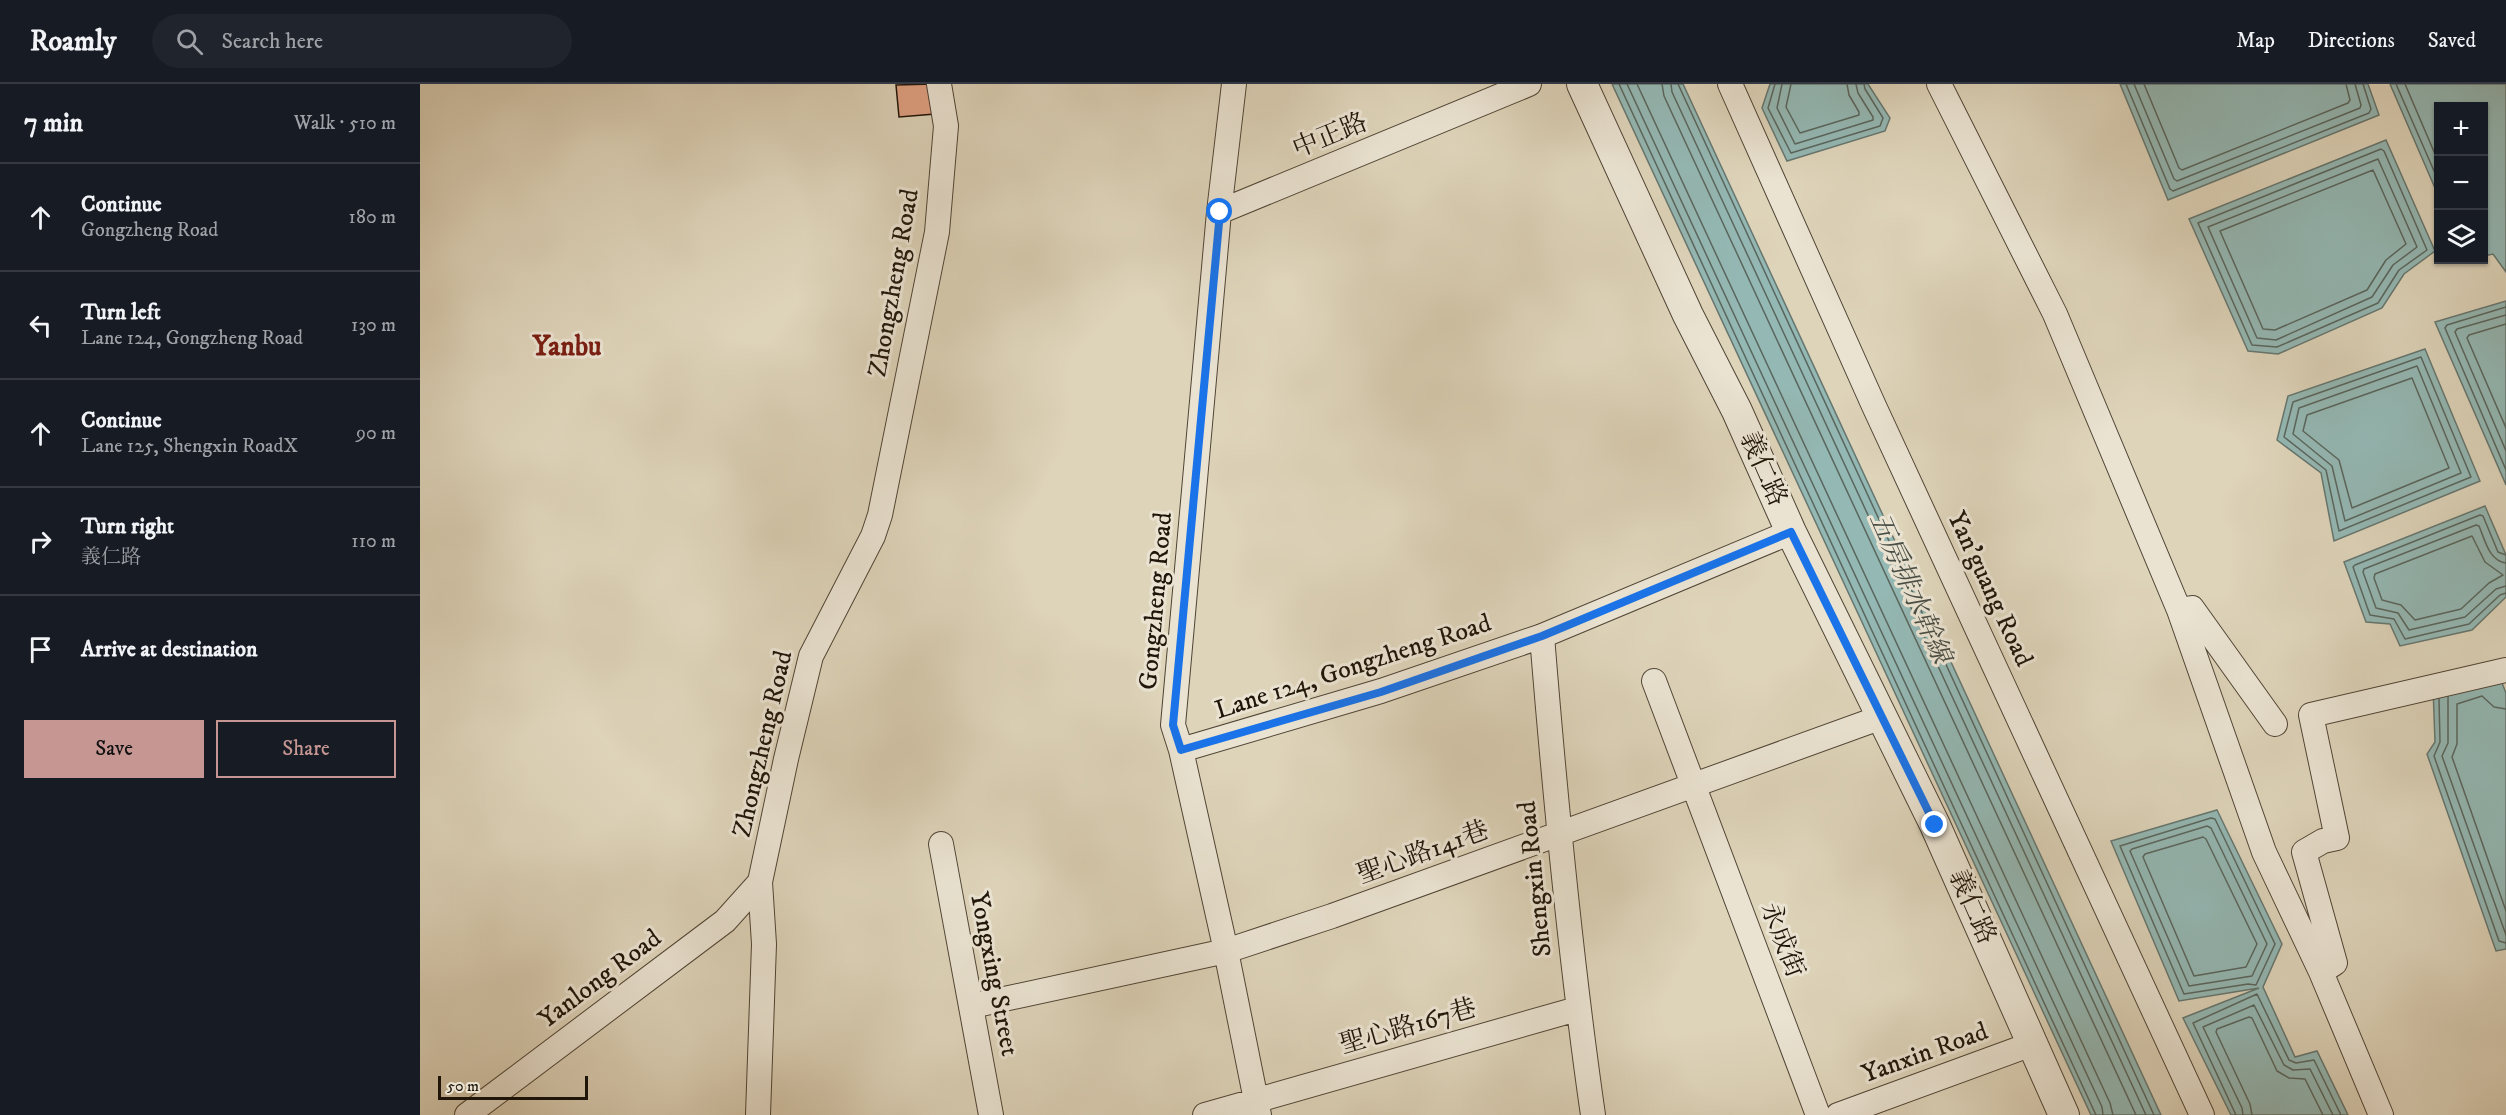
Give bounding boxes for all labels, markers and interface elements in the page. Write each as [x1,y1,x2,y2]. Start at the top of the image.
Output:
search box [152,14,572,68]
text: Roamly [30,24,116,59]
icon: search [173,25,206,58]
text: Search here [221,28,323,55]
text: Map [2236,28,2275,54]
text: Directions [2308,28,2395,54]
text: Saved [2428,28,2476,54]
map controls [2434,102,2488,264]
button: + [2434,102,2488,156]
street label: 中正路 [1288,106,1372,166]
text: 7 min [24,107,83,140]
text: Walk · 510 m [294,111,396,136]
button: − [2434,156,2488,210]
street label: Zhongzheng Road [861,186,927,380]
text: Continue [81,191,162,218]
route start [1206,198,1232,224]
icon: ahead [24,201,57,234]
text: 180 m [349,205,396,230]
button: layers [2434,210,2488,264]
text: Gongzheng Road [81,218,218,243]
text: Turn left [81,299,161,326]
icon: left [24,309,57,342]
text: 130 m [351,313,396,338]
text: Lane 124, Gongzheng Road [81,326,303,351]
district label: Yanbu [531,329,602,364]
text: Continue [81,407,162,434]
icon: ahead [24,417,57,450]
text: 90 m [356,421,396,446]
street label: 義仁路 [1732,427,1794,511]
text: Lane 125, Shengxin RoadX [81,434,298,459]
street label: Yan'guang Road [1940,506,2040,672]
water label: 五房排水幹線 [1862,507,1960,672]
street label: Gongzheng Road [1132,511,1180,691]
text: Turn right [81,513,174,540]
icon: right [24,525,57,558]
text: 110 m [351,529,396,554]
text: 義仁路 [81,545,141,570]
street label: Lane 124, Gongzheng Road [1211,607,1495,727]
icon: arrive [24,633,57,666]
text: Arrive at destination [81,636,258,663]
street label: Zhongzheng Road [726,648,800,840]
button: Save [24,720,204,778]
button: Share [216,720,396,778]
street label: Shengxin Road [1510,799,1560,959]
route end [1921,811,1947,837]
street label: 聖心路141巷 [1352,814,1494,892]
street label: 義仁路 [1941,865,2003,949]
street label: Yongxing Street [962,889,1026,1059]
street label: 永成街 [1753,898,1811,982]
street label: Yanlong Road [532,922,668,1036]
street label: 聖心路167巷 [1336,992,1480,1062]
street label: Yanxin Road [1857,1015,1993,1091]
scale bar [438,1073,588,1100]
text: 50 m [447,1076,479,1096]

